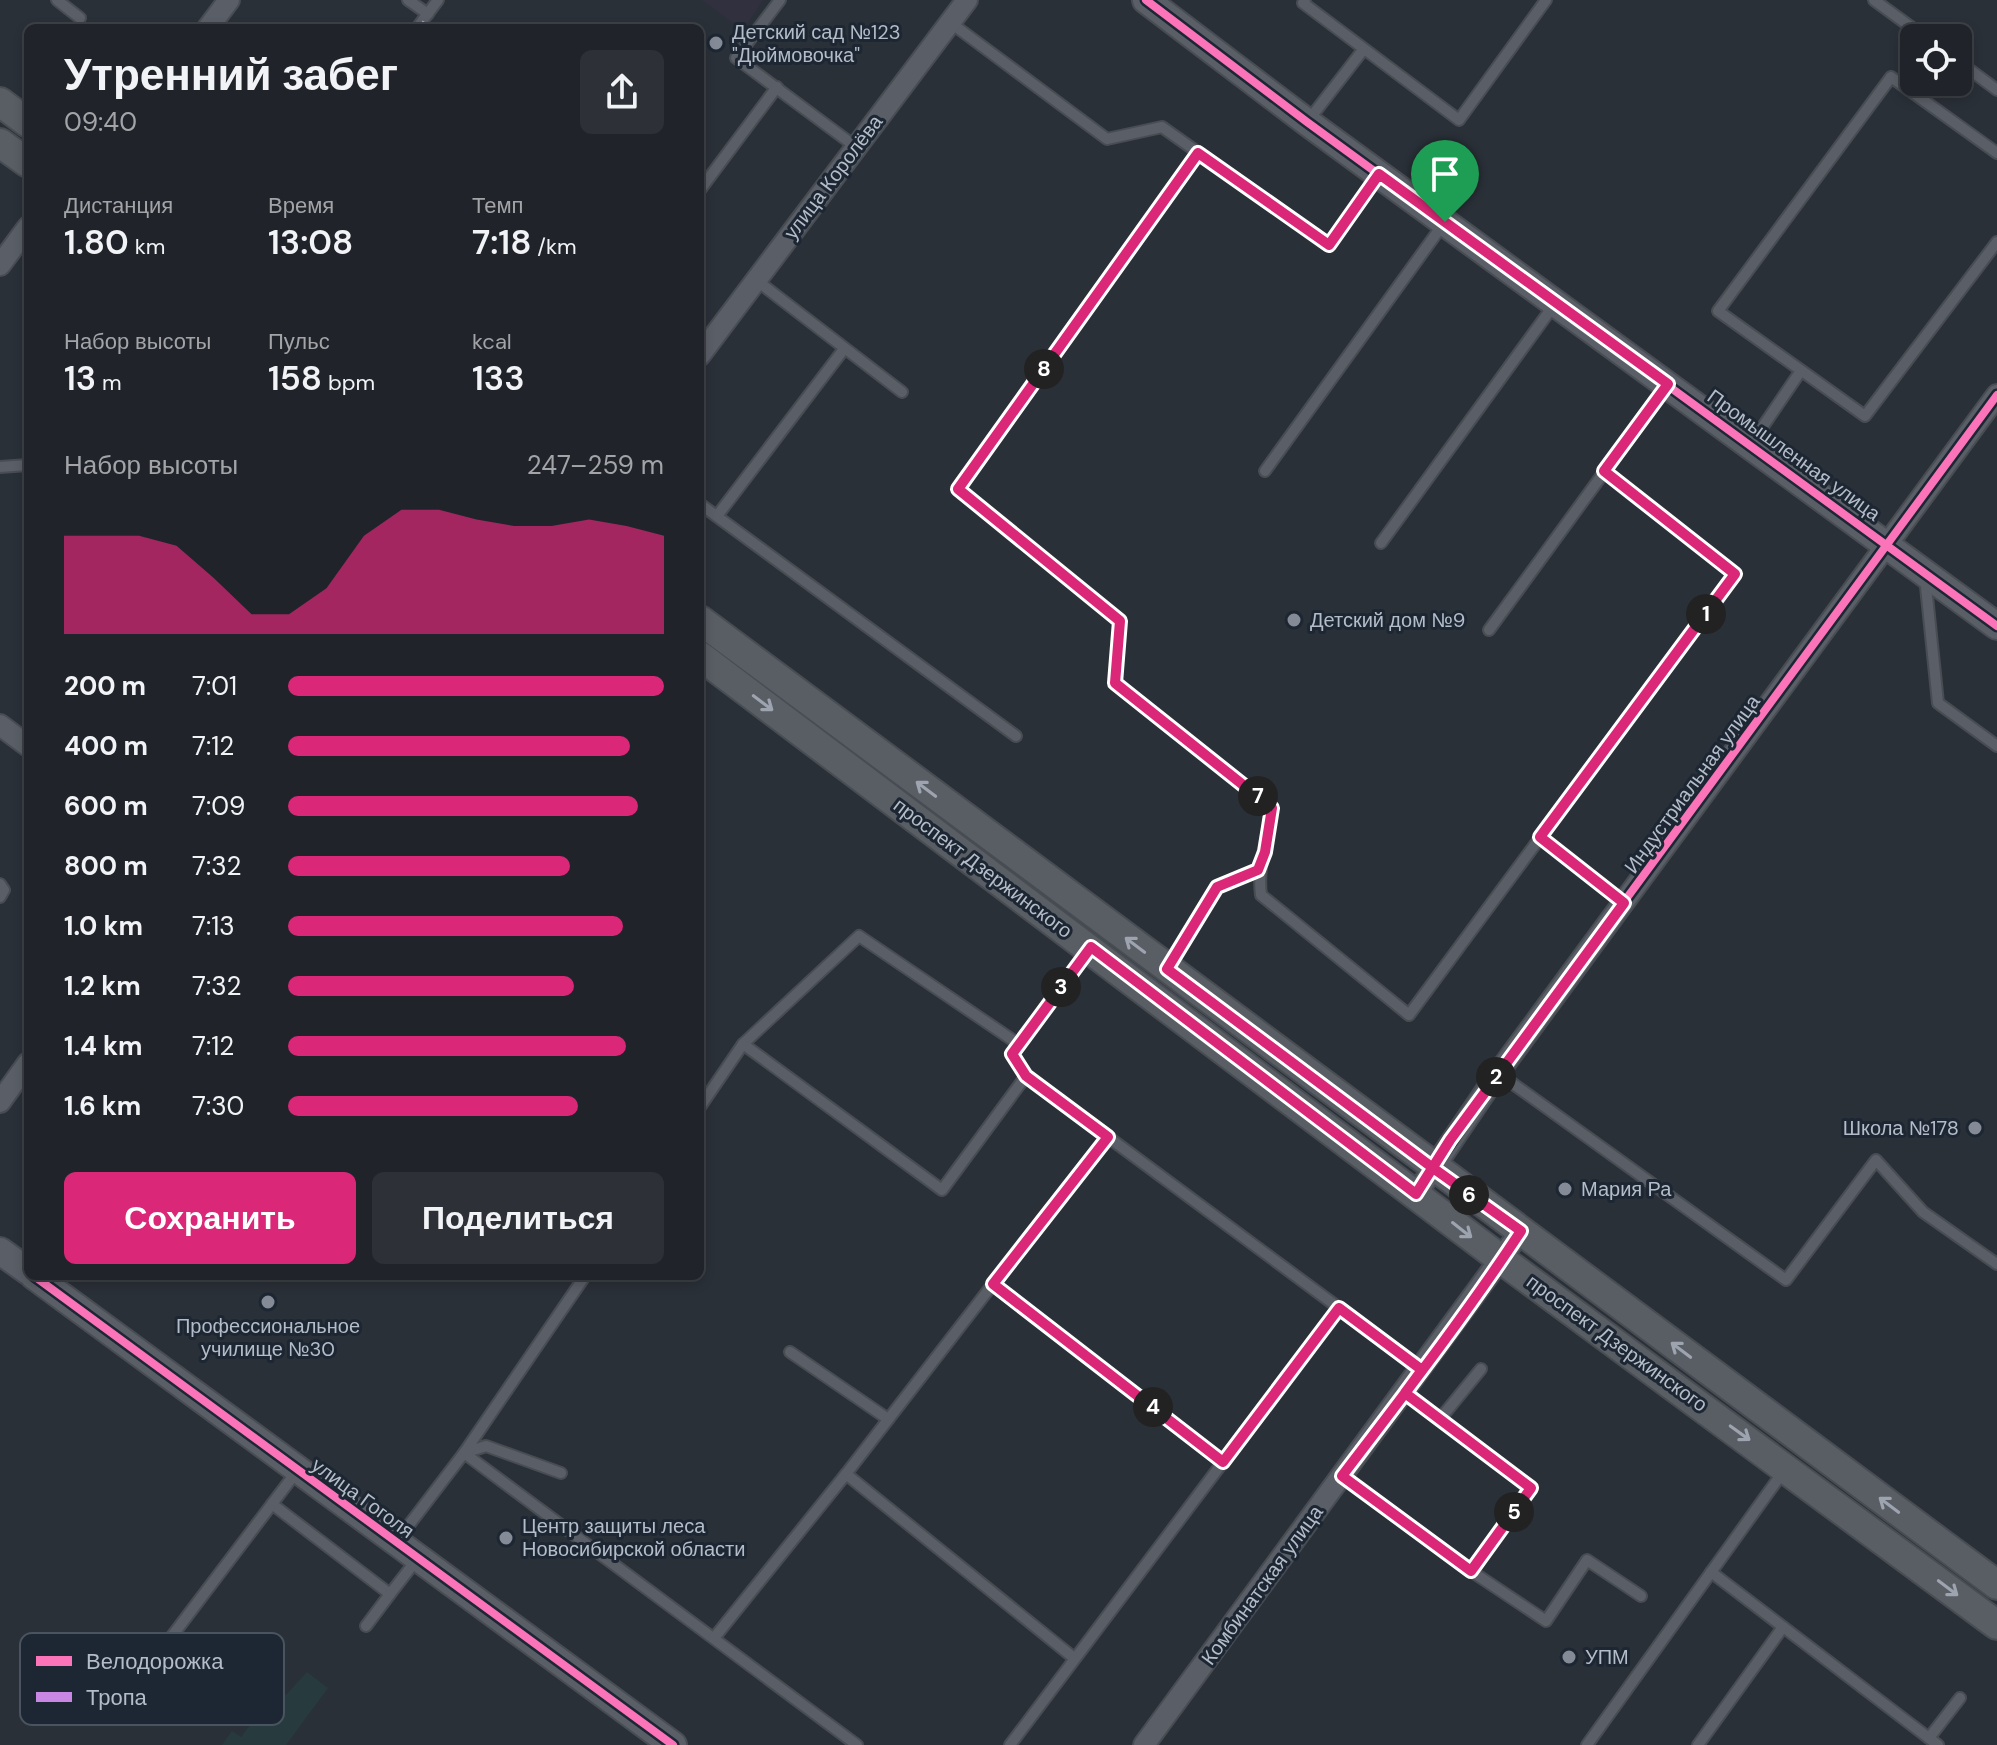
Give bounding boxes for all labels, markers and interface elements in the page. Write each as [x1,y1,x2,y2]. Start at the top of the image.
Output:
place label: Детский сад №123 "Дюймовочка" [732,19,901,68]
map controls [1900,24,1972,96]
button: locate [1900,24,1972,96]
marker: Детский сад №123 "Дюймовочка" [707,34,725,52]
text: Утренний забег [64,46,398,104]
button: share [580,50,664,134]
text: 09:40 [64,105,137,139]
street label: улица Королёва [778,109,889,244]
pin [1411,140,1479,222]
icon: arrive [1423,152,1467,196]
text: Дистанция [64,191,173,220]
text: Время [268,191,334,220]
text: Темп [472,191,523,220]
text: 1.80 [64,220,129,265]
text: 13:08 [268,220,353,265]
text: 7:18 [472,220,531,265]
text: km [129,232,165,261]
text: /km [531,232,577,261]
text: Набор высоты [64,327,211,356]
text: Пульс [268,327,330,356]
text: kcal [472,327,512,356]
pin: 8 [1024,349,1064,389]
text: 8 [1037,354,1051,383]
text: 13 [64,356,96,401]
text: 158 [268,356,322,401]
text: 133 [472,356,525,401]
text: m [96,368,122,397]
text: bpm [322,368,375,397]
street label: Промышленная улица [1702,383,1886,527]
text: Набор высоты [64,448,238,482]
text: 247–259 m [527,448,664,482]
pin: 1 [1686,594,1726,634]
text: 1 [1702,599,1710,628]
place label: Детский дом №9 [1310,607,1465,633]
marker: Детский дом №9 [1285,611,1303,629]
text: 200 m [64,669,146,703]
text: 7:01 [192,669,237,703]
street label: Индустриальная улица [1618,689,1766,879]
one-way arrow [751,695,773,711]
text: 400 m [64,729,148,763]
text: 7:12 [192,729,234,763]
pin: 7 [1238,776,1278,816]
one-way arrow [916,781,938,797]
text: 7 [1252,781,1264,810]
text: 600 m [64,789,148,823]
text: 7:09 [192,789,245,823]
street label: проспект Дзержинского [888,792,1078,944]
text: 800 m [64,849,148,883]
text: 7:32 [192,849,241,883]
text: 1.0 km [64,909,143,943]
text: 7:13 [192,909,235,943]
one-way arrow [1124,936,1146,953]
pin: 3 [1041,967,1081,1007]
text: 1.2 km [64,969,141,1003]
text: 7:32 [192,969,241,1003]
text: 3 [1054,972,1068,1001]
text: 1.4 km [64,1029,143,1063]
text: 7:12 [192,1029,234,1063]
pin: 2 [1476,1057,1516,1097]
text: 2 [1490,1062,1502,1091]
text: 1.6 km [64,1089,141,1123]
text: 7:30 [192,1089,244,1123]
place label: Школа №178 [1843,1115,1959,1141]
marker: Школа №178 [1966,1119,1984,1137]
button: Сохранить [64,1172,356,1264]
button: Поделиться [372,1172,664,1264]
pin: 6 [1449,1175,1489,1215]
place label: Мария Ра [1581,1176,1672,1202]
text: 6 [1462,1180,1476,1209]
marker: Мария Ра [1556,1180,1574,1198]
one-way arrow [1451,1221,1473,1238]
street label: проспект Дзержинского [1521,1269,1713,1417]
marker: Профессиональное училище №30 [259,1293,277,1311]
place label: Профессиональное училище №30 [176,1313,360,1362]
one-way arrow [1671,1341,1692,1358]
pin: 4 [1133,1387,1173,1427]
text: 4 [1146,1392,1160,1421]
one-way arrow [1729,1424,1750,1441]
street label: улица Гоголя [306,1452,420,1544]
pin: 5 [1494,1492,1534,1532]
text: 5 [1507,1497,1521,1526]
one-way arrow [1879,1497,1901,1513]
street label: Комбинатская улица [1195,1499,1329,1670]
place label: Центр защиты леса Новосибирской области [522,1513,745,1562]
marker: Центр защиты леса Новосибирской области [497,1529,515,1547]
one-way arrow [1937,1580,1959,1597]
legend [20,1633,284,1725]
place label: УПМ [1585,1644,1629,1670]
text: Велодорожка [86,1647,224,1676]
marker: УПМ [1560,1648,1578,1666]
text: Тропа [86,1683,148,1712]

